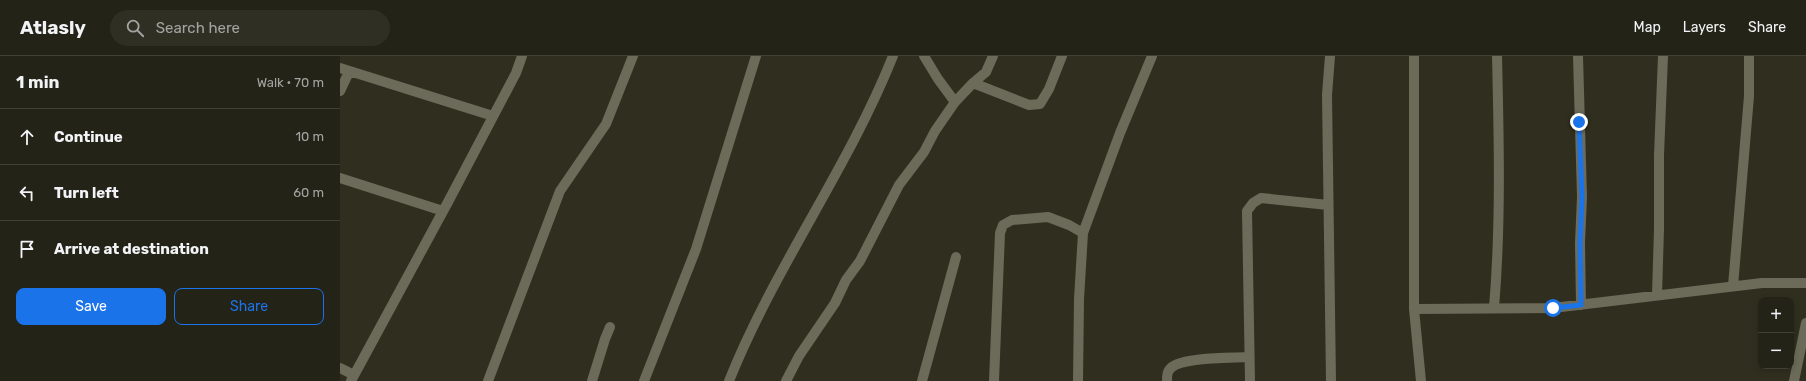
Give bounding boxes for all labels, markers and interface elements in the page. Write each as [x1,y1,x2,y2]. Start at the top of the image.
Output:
search box [110,10,390,46]
text: Atlasly [20,16,86,39]
icon: search [124,17,146,39]
text: Search here [156,19,240,37]
text: Map [1634,19,1661,36]
text: Layers [1683,19,1726,36]
text: Share [1748,19,1786,36]
text: 1 min [16,72,59,92]
text: Walk · 70 m [257,75,324,90]
route end [1570,113,1588,131]
icon: ahead [16,126,38,148]
text: Continue [54,128,123,146]
text: 10 m [295,129,324,144]
icon: left [16,182,38,204]
text: Turn left [54,184,119,202]
text: 60 m [293,185,324,200]
icon: arrive [16,238,38,260]
text: Arrive at destination [54,240,209,258]
button: Save [16,288,166,325]
button: Share [174,288,324,325]
map controls [1758,297,1794,369]
button: + [1758,297,1794,333]
route start [1544,299,1562,317]
button: − [1758,333,1794,369]

